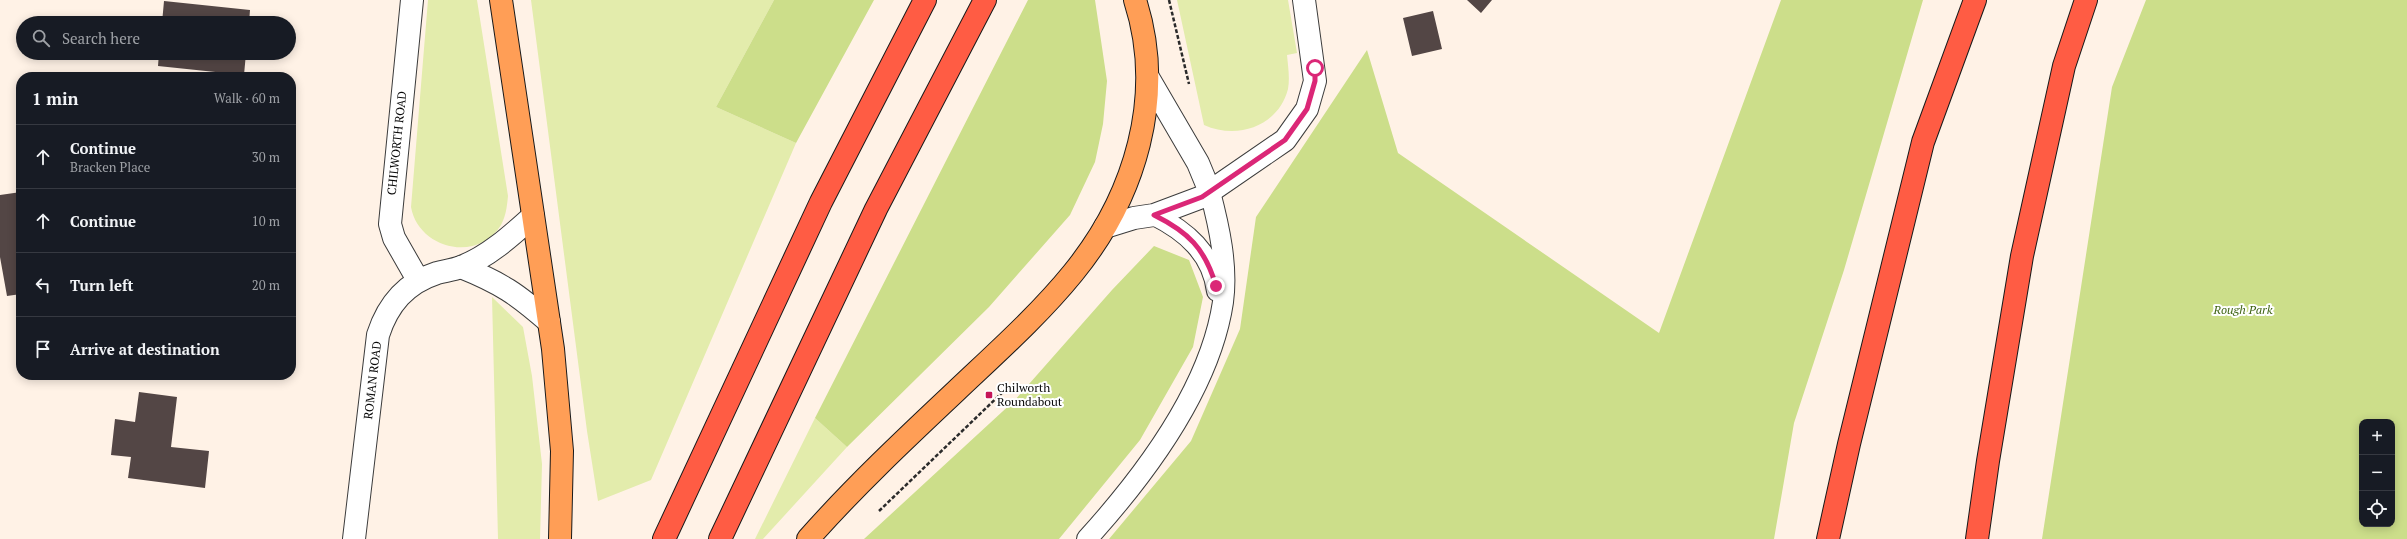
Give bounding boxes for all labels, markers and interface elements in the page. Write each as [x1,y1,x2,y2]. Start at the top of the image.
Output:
search box [16,16,296,60]
icon: search [30,27,52,49]
text: Search here [62,28,140,48]
route start [1306,59,1324,77]
text: 1 min [32,87,79,110]
text: Walk · 60 m [214,89,280,107]
street label: CHILWORTH ROAD [384,90,409,196]
text: Continue [70,138,136,158]
icon: ahead [32,146,54,168]
text: 30 m [252,148,280,166]
text: Bracken Place [70,158,150,176]
icon: ahead [32,210,54,232]
text: Continue [70,211,136,231]
text: 10 m [252,212,280,230]
icon: left [32,274,54,296]
text: Turn left [70,275,134,295]
text: 20 m [252,276,280,294]
route end [1207,277,1225,295]
park label: Rough Park [2213,302,2273,317]
icon: arrive [32,338,54,360]
text: Arrive at destination [70,339,220,359]
street label: ROMAN ROAD [360,340,384,420]
place label: Chilworth Roundabout [997,380,1063,409]
marker: Chilworth Roundabout [984,390,994,400]
map controls [2359,419,2395,527]
button: + [2359,419,2395,455]
button: − [2359,455,2395,491]
button: locate [2359,491,2395,527]

